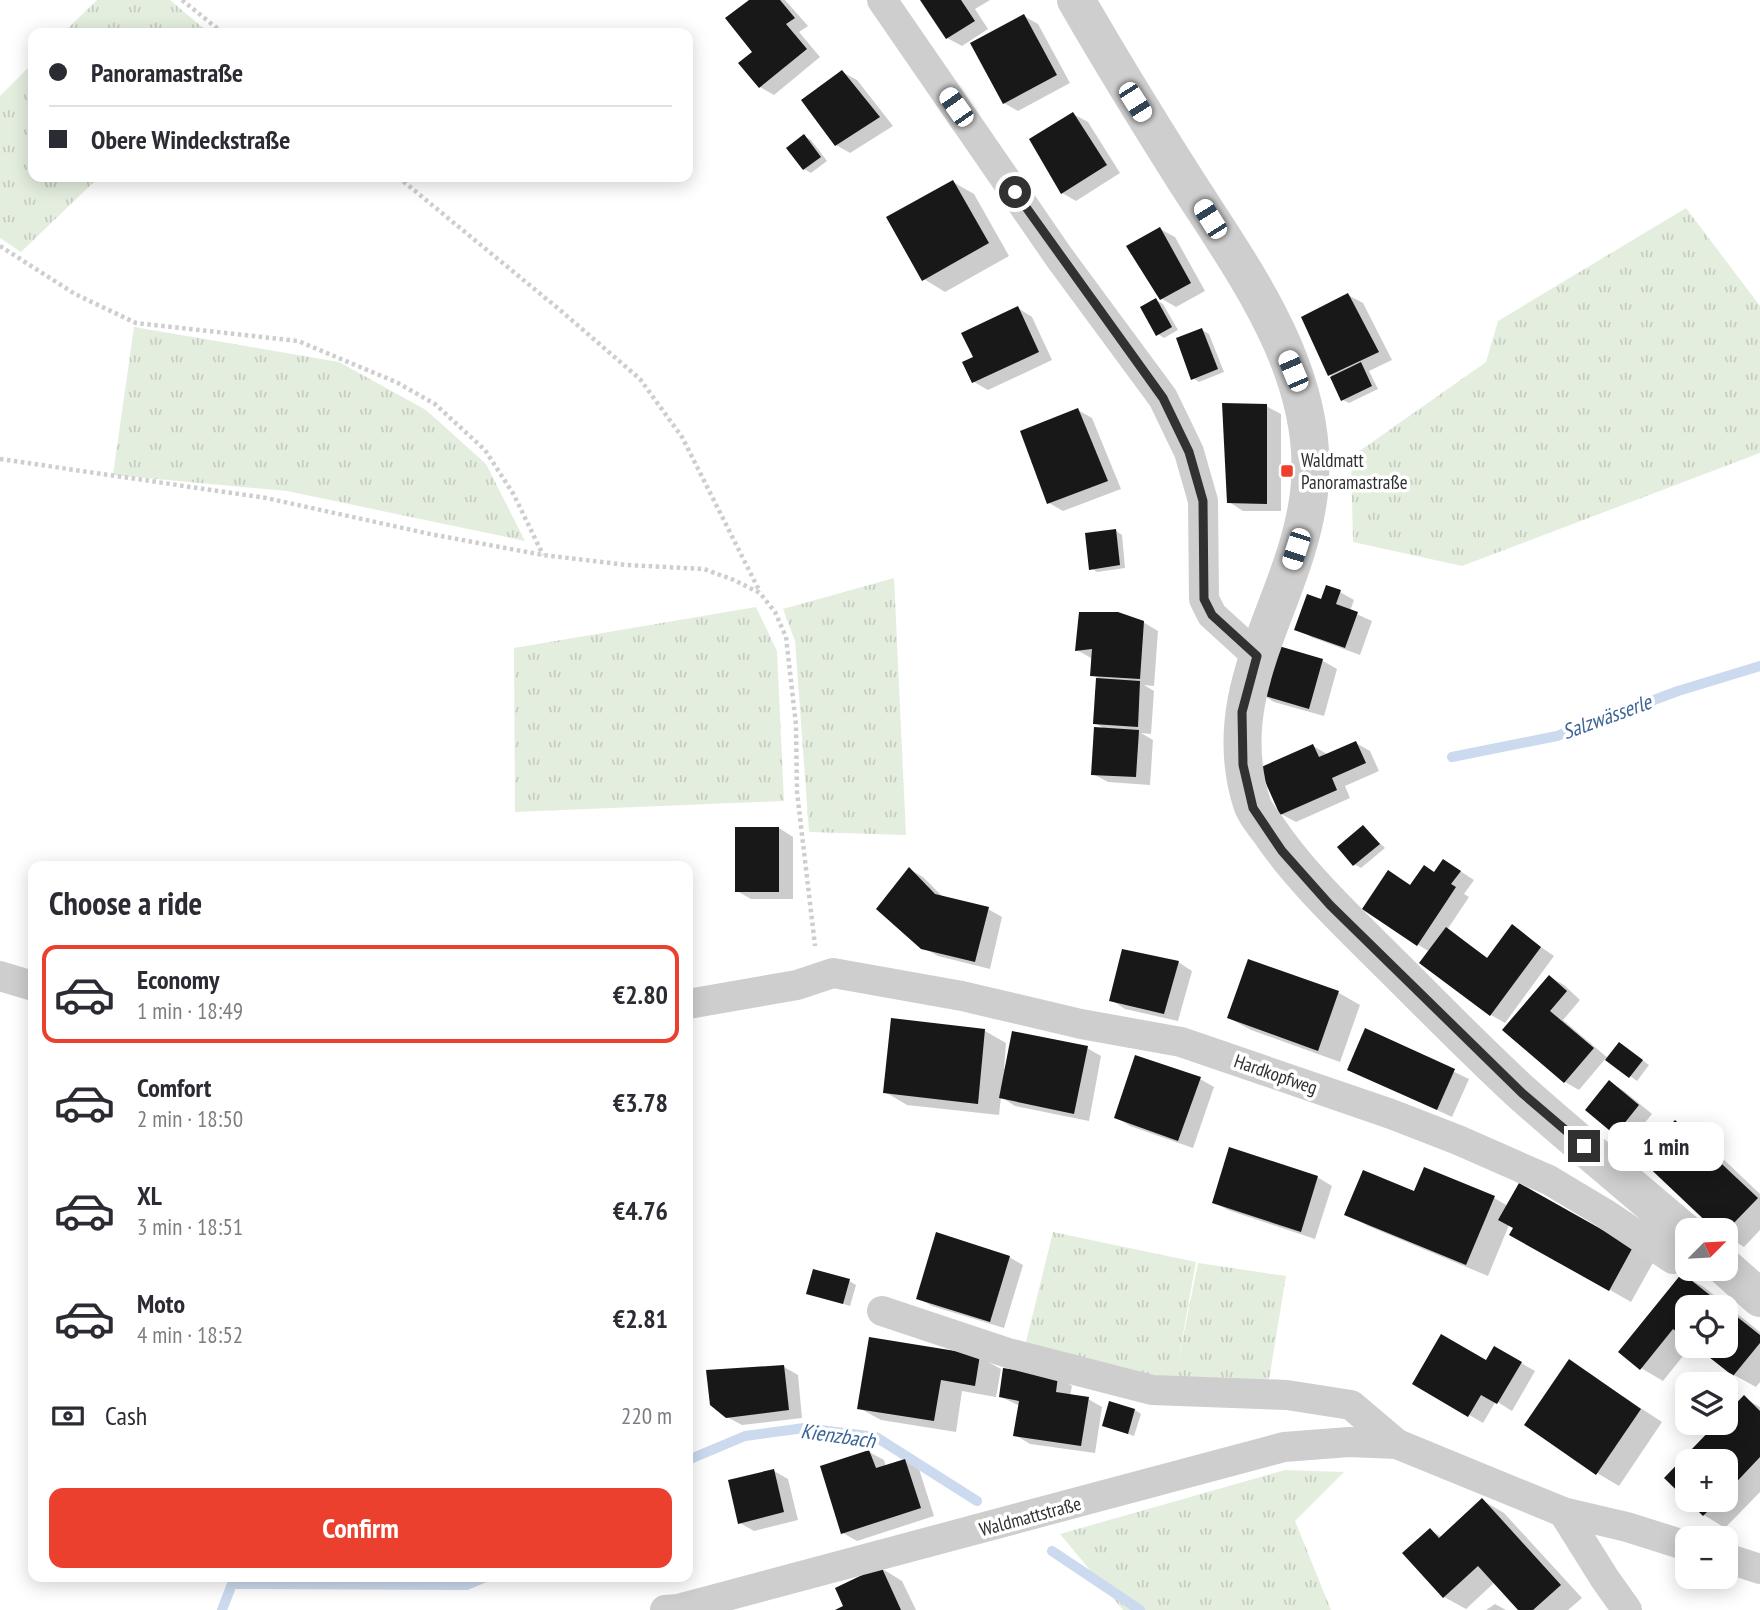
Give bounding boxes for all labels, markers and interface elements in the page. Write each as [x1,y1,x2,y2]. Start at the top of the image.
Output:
text: Panoramastraße [91,56,243,89]
car [1115,79,1156,125]
car [936,84,977,130]
text: Obere Windeckstraße [91,123,290,156]
route start [999,176,1031,208]
car [1190,196,1231,242]
car [1276,348,1311,394]
place label: Waldmatt Panoramastraße [1301,448,1408,494]
marker: Waldmatt Panoramastraße [1279,463,1295,479]
car [1280,526,1313,572]
water label: Salzwässerle [1559,688,1656,745]
text: Choose a ride [49,882,202,924]
icon: car [53,963,116,1026]
text: Economy [137,963,219,996]
text: €2.80 [613,978,668,1011]
text: 1 min · 18:49 [137,996,243,1025]
street label: Hardkopfweg [1231,1049,1321,1099]
icon: car [53,1071,116,1134]
text: Comfort [137,1071,211,1104]
text: €3.78 [613,1086,668,1119]
text: 2 min · 18:50 [137,1104,243,1133]
callout: 1 min [1608,1122,1724,1170]
route end [1568,1130,1600,1162]
text: 1 min [1643,1132,1689,1161]
icon: car [53,1179,116,1242]
text: XL [137,1179,162,1212]
text: €4.76 [613,1194,668,1227]
text: 3 min · 18:51 [137,1212,243,1241]
north arrow [1675,1218,1738,1281]
map controls [1675,1218,1738,1589]
icon: car [53,1287,116,1350]
text: Moto [137,1287,185,1320]
button: locate [1675,1295,1738,1358]
text: €2.81 [613,1302,668,1335]
text: 4 min · 18:52 [137,1320,243,1349]
button: layers [1675,1372,1738,1435]
icon: cash [49,1397,87,1435]
text: Cash [105,1399,147,1432]
text: 220 m [621,1401,672,1430]
water label: Kienzbach [799,1417,879,1454]
button: + [1675,1449,1738,1512]
button: Confirm [49,1488,672,1568]
street label: Waldmattstraße [976,1491,1084,1541]
button: − [1675,1526,1738,1589]

